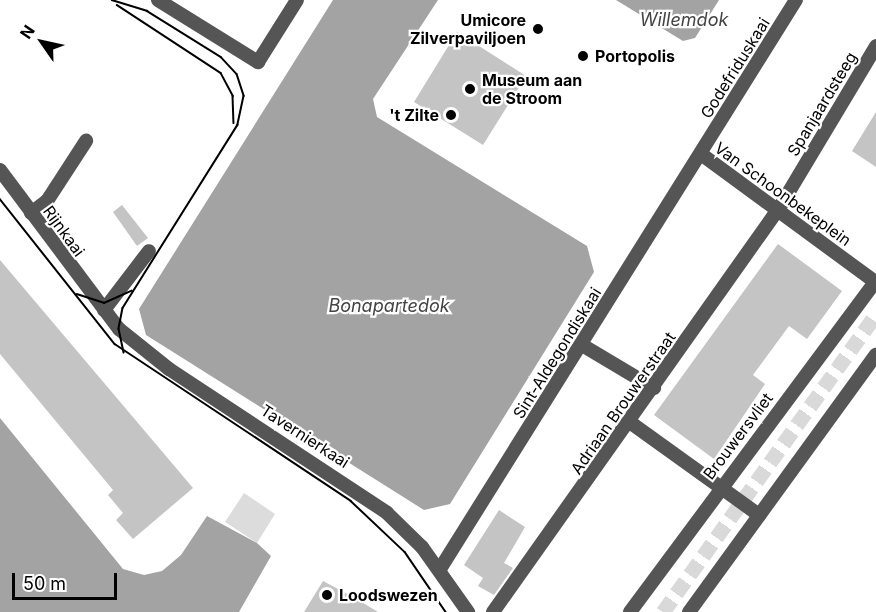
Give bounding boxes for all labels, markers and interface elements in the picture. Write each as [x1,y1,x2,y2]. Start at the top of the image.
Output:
water label: Willemdok [640,9,728,31]
place label: Umicore Zilverpaviljoen [410,10,526,48]
north arrow [12,12,72,72]
street label: Godefriduskaai [696,14,774,122]
text: N [15,21,39,43]
marker: Umicore Zilverpaviljoen [531,22,545,36]
place label: Portopolis [595,46,675,66]
street label: Spanjaardsteeg [783,48,861,160]
marker: Portopolis [576,49,590,63]
place label: Museum aan de Stroom [482,70,582,108]
marker: Museum aan de Stroom [463,82,477,96]
place label: 't Zilte [389,105,439,125]
marker: 't Zilte [444,108,458,122]
street label: Van Schoonbekeplein [711,138,855,250]
street label: Rijnkaai [39,202,89,260]
street label: Sint-Aldegondiskaai [509,284,605,422]
water label: Bonapartedok [328,295,450,317]
street label: Adriaan Brouwerstraat [567,328,679,478]
street label: Brouwersvliet [699,389,777,483]
street label: Tavernierkaai [257,400,353,472]
scale bar [15,561,120,599]
text: 50 m [23,573,66,594]
place label: Loodswezen [339,585,438,605]
marker: Loodswezen [320,588,334,602]

